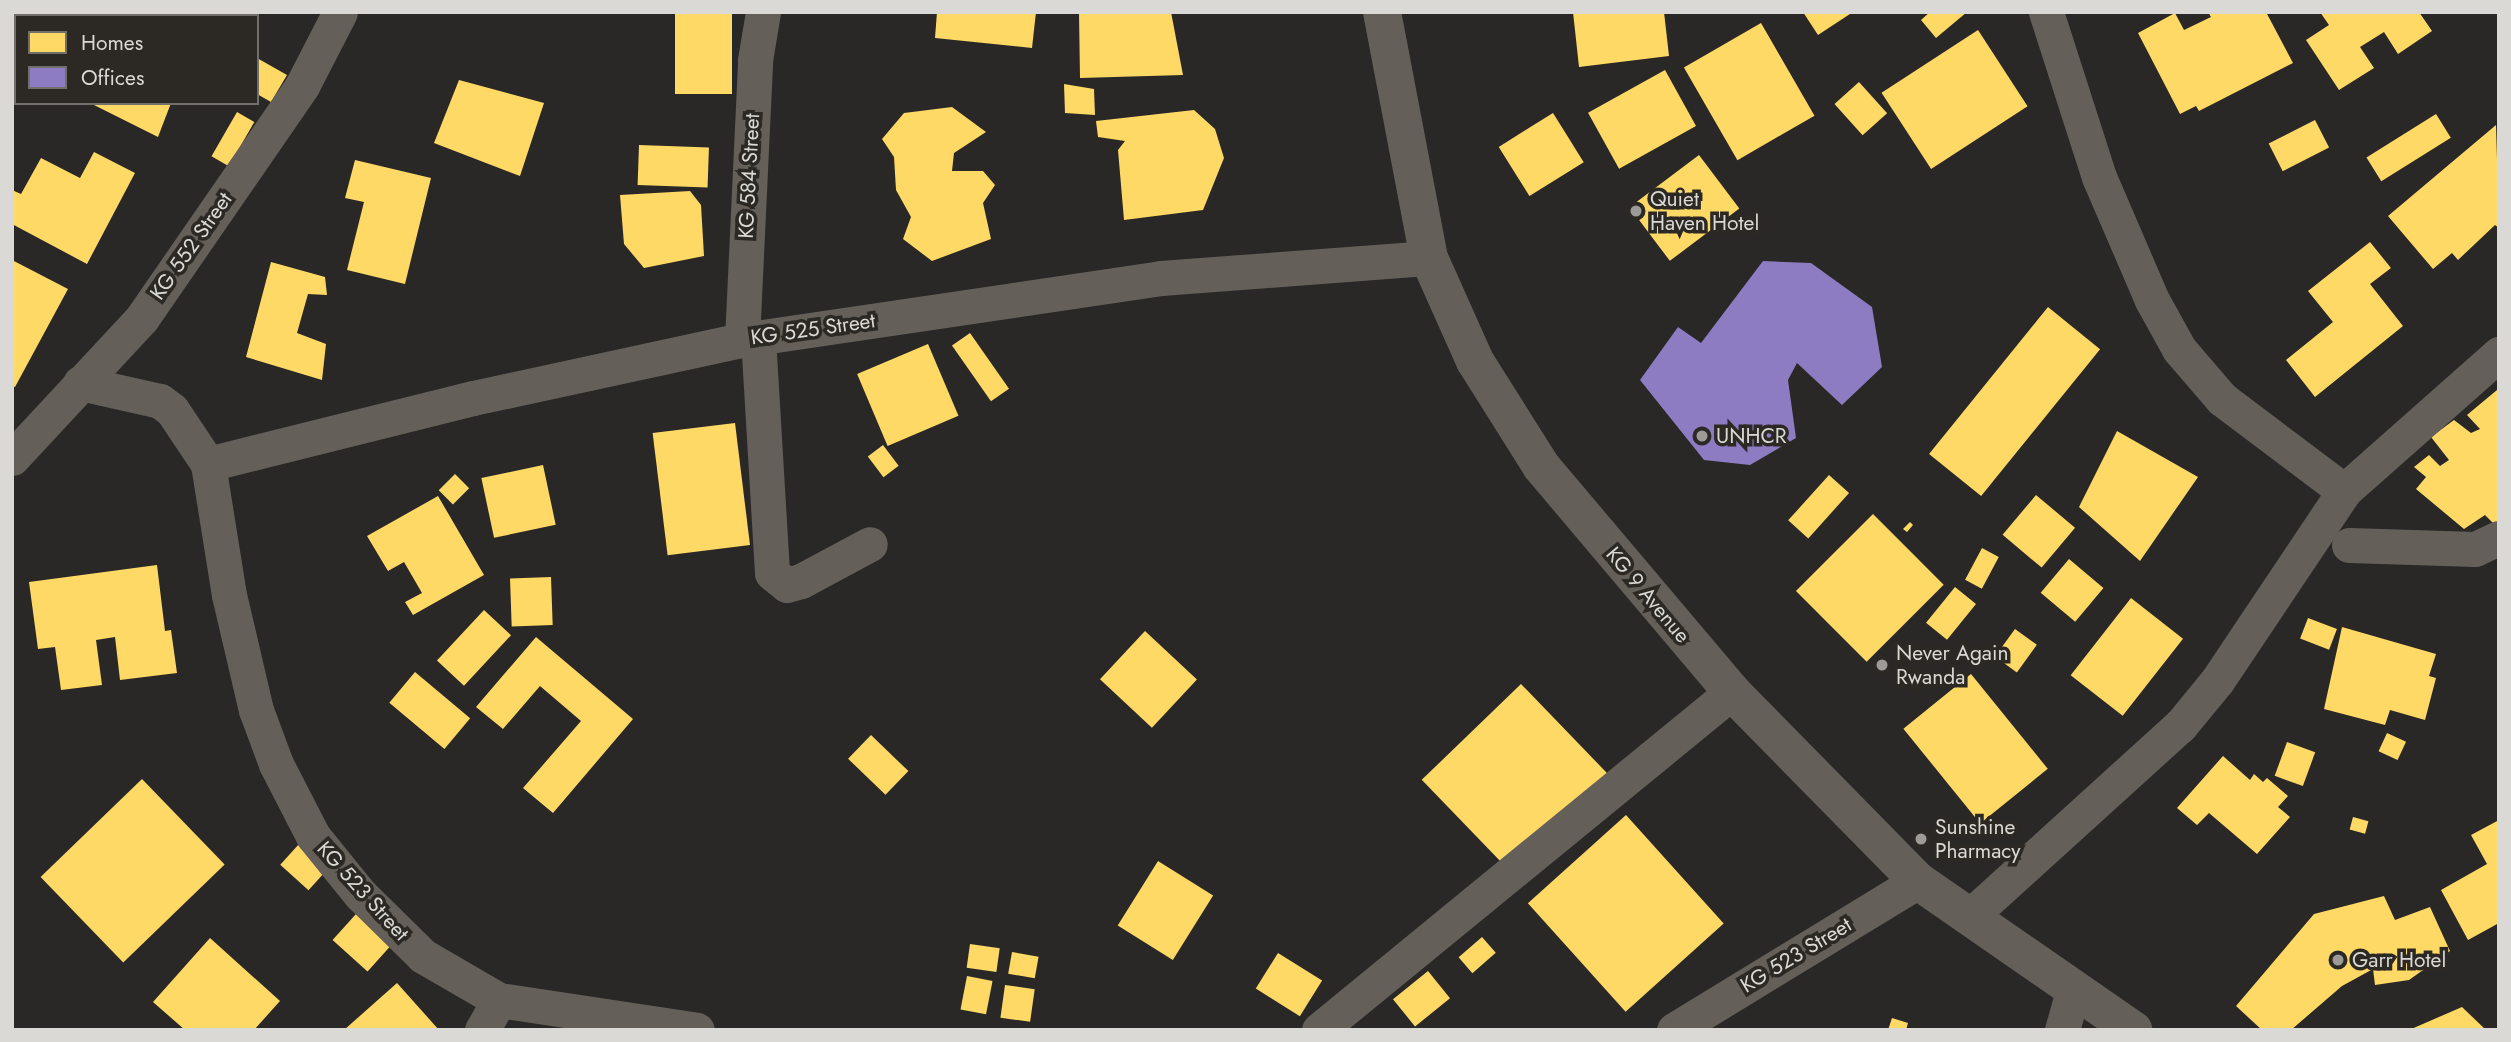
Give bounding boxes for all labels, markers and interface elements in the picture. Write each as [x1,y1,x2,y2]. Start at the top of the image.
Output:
legend [14,14,259,105]
text: Homes [81,28,143,58]
text: Offices [81,63,144,93]
street label: KG 584 Street [733,113,765,239]
place label: Quiet Haven Hotel [1650,186,1759,236]
street label: KG 552 Street [145,187,237,305]
marker: Quiet Haven Hotel [1628,203,1644,219]
street label: KG 525 Street [749,308,877,350]
place label: UNHCR [1716,423,1787,449]
marker: UNHCR [1694,428,1710,444]
street label: KG 9 Avenue [1601,542,1695,648]
place label: Never Again Rwanda [1896,640,2008,690]
marker: Never Again Rwanda [1874,657,1890,673]
place label: Sunshine Pharmacy [1935,814,2021,864]
marker: Sunshine Pharmacy [1913,831,1929,847]
street label: KG 523 Street [312,836,414,946]
street label: KG 523 Street [1736,912,1856,998]
place label: Garr Hotel [2352,947,2446,973]
marker: Garr Hotel [2330,952,2346,968]

